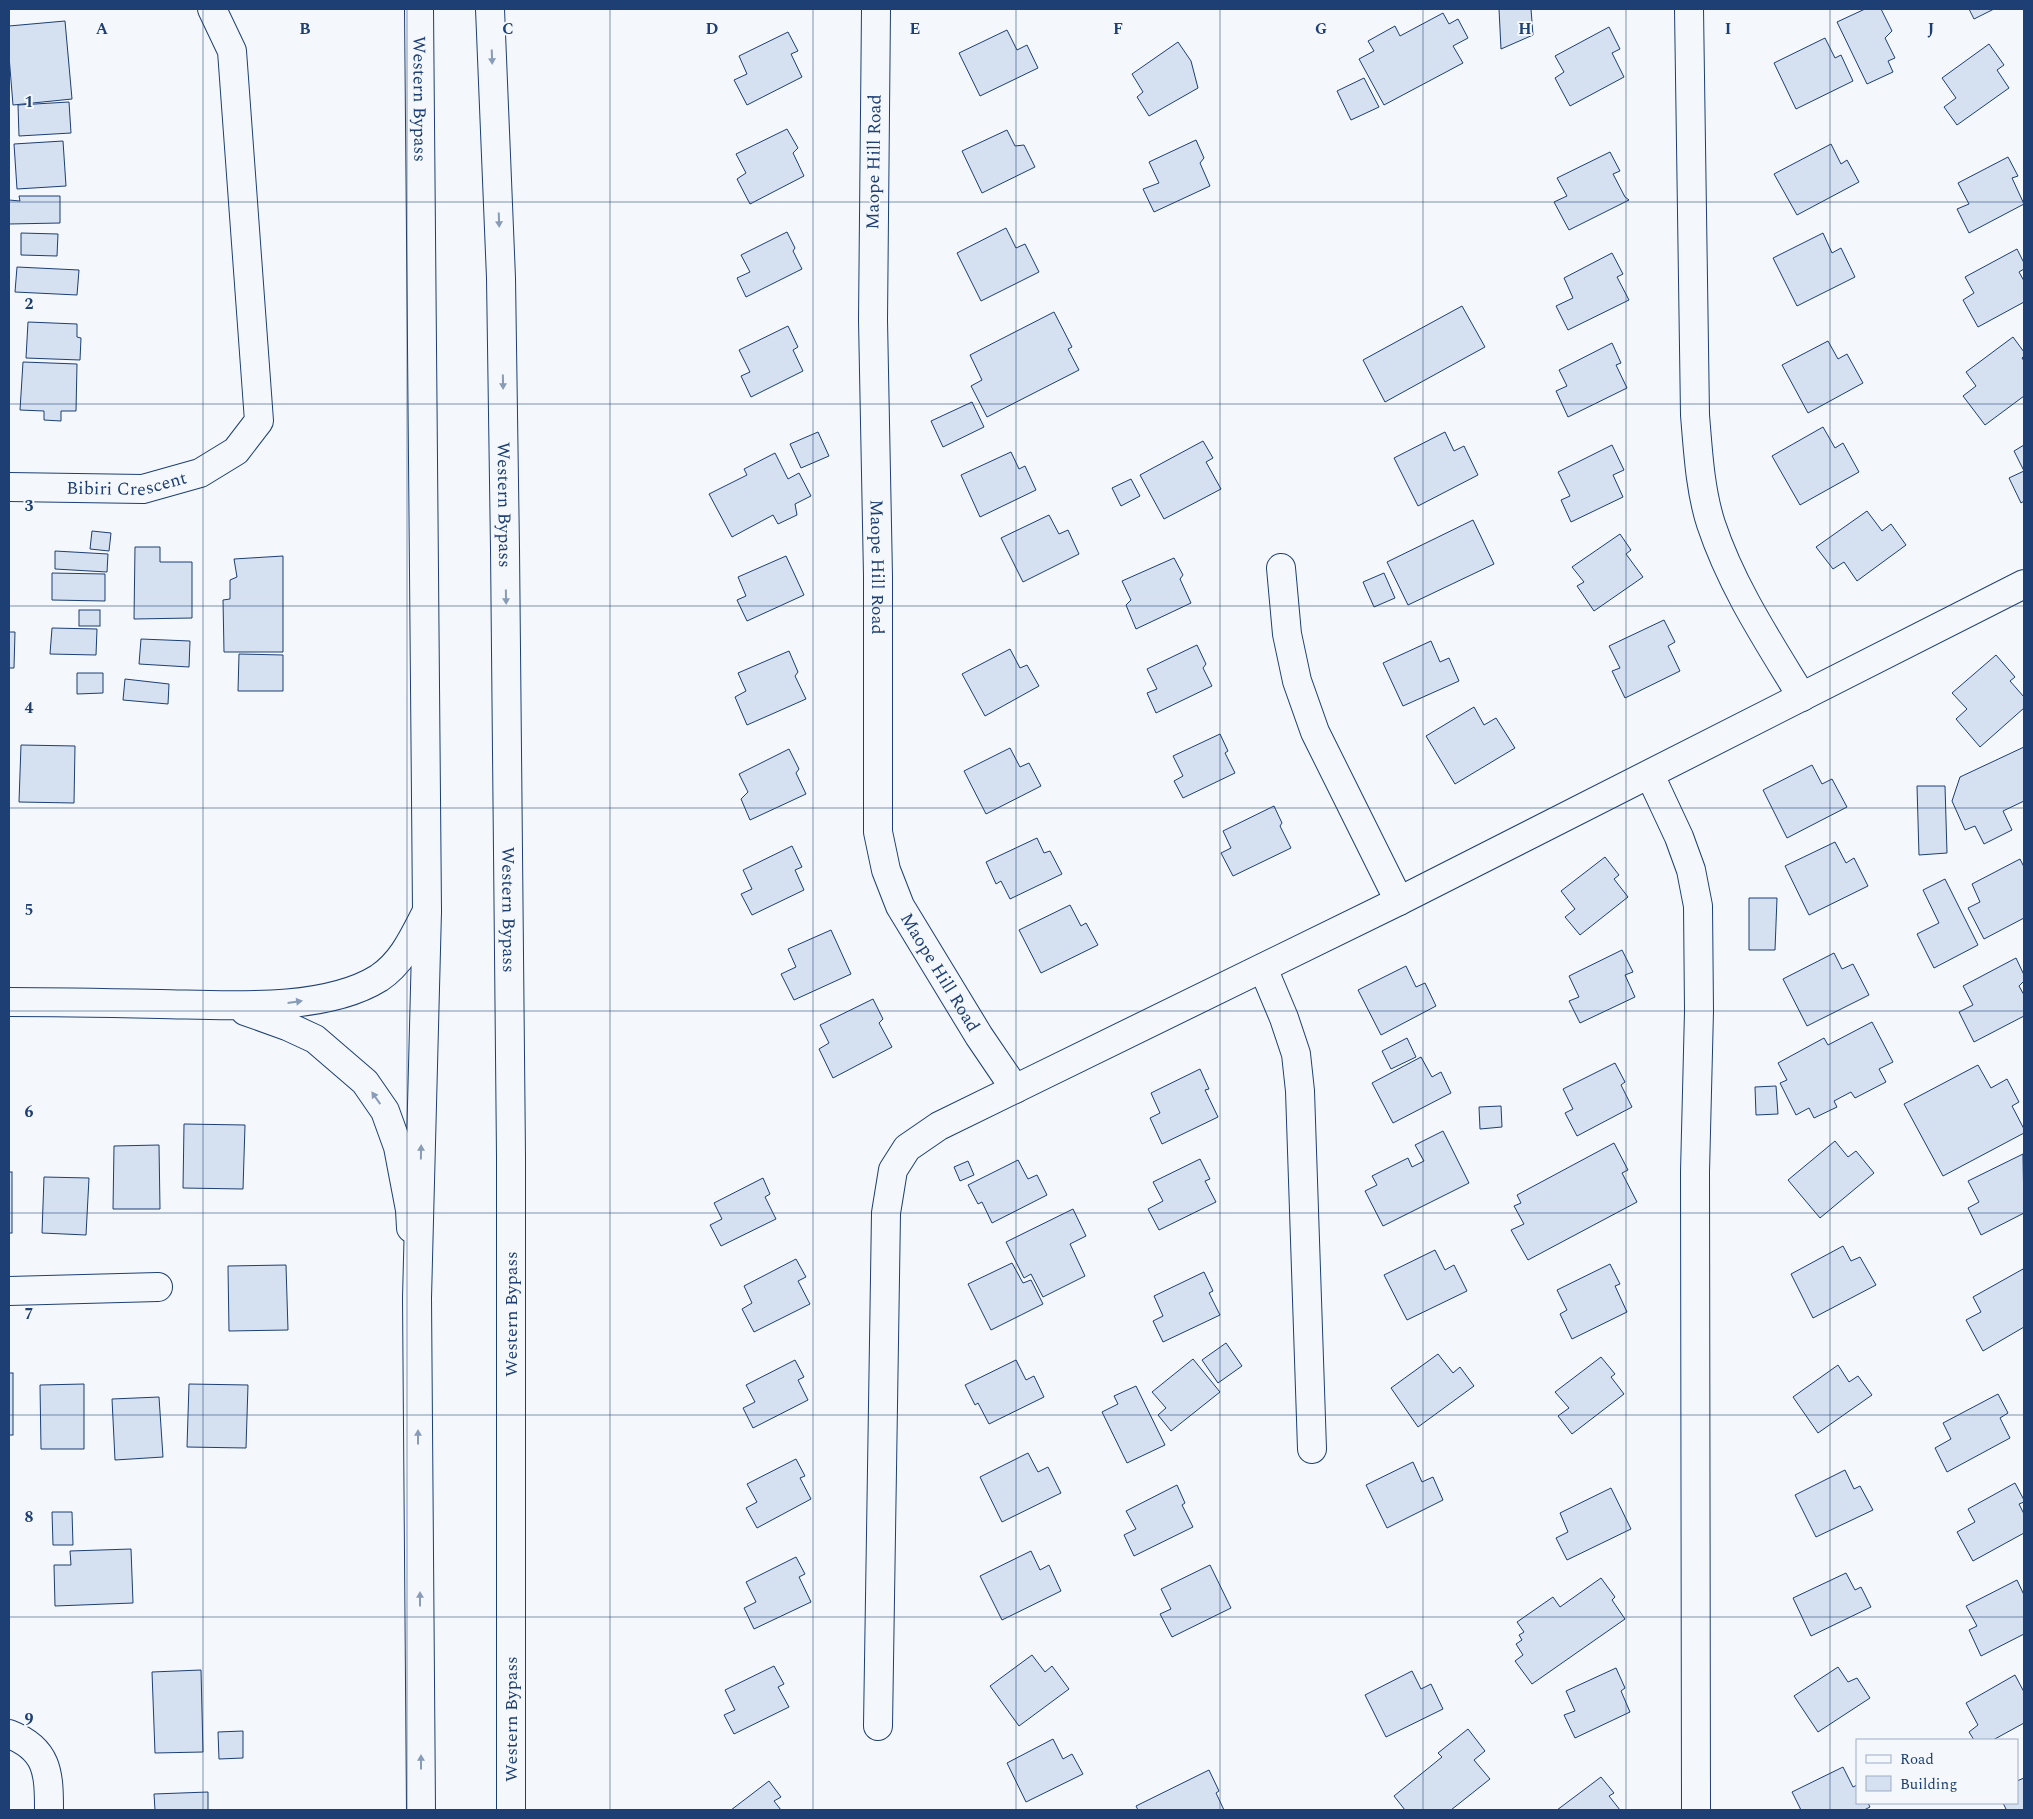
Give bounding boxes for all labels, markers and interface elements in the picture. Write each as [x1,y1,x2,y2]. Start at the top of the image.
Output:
text: A [96,17,109,41]
text: B [299,17,311,41]
text: C [502,17,514,41]
text: D [706,17,719,41]
text: E [910,17,920,41]
text: F [1113,17,1123,41]
text: G [1315,17,1327,41]
text: H [1518,17,1532,41]
text: I [1725,17,1731,41]
text: J [1928,17,1935,41]
street label: Western Bypass [406,36,434,162]
one-way arrow [488,50,496,66]
text: 1 [25,90,33,114]
street label: Maope Hill Road [859,94,889,230]
one-way arrow [495,212,503,228]
text: 2 [25,292,34,316]
one-way arrow [499,375,507,391]
street label: Western Bypass [490,442,519,568]
street label: Bibiri Crescent [66,464,190,503]
text: 3 [25,494,34,518]
street label: Maope Hill Road [863,499,892,635]
one-way arrow [502,589,510,605]
text: 4 [25,696,34,720]
street label: Western Bypass [494,847,523,973]
text: 5 [25,898,33,922]
street label: Maope Hill Road [894,907,987,1037]
one-way arrow [287,997,303,1005]
one-way arrow [371,1091,381,1105]
text: 6 [25,1100,34,1124]
one-way arrow [417,1143,425,1159]
street label: Western Bypass [498,1251,525,1377]
text: 7 [25,1302,34,1326]
one-way arrow [414,1428,422,1444]
text: 8 [25,1505,34,1529]
one-way arrow [416,1591,424,1607]
street label: Western Bypass [498,1656,525,1782]
text: 9 [25,1707,34,1731]
legend [1856,1739,2018,1804]
text: Road [1900,1748,1934,1771]
one-way arrow [417,1753,425,1769]
text: Building [1900,1773,1957,1796]

